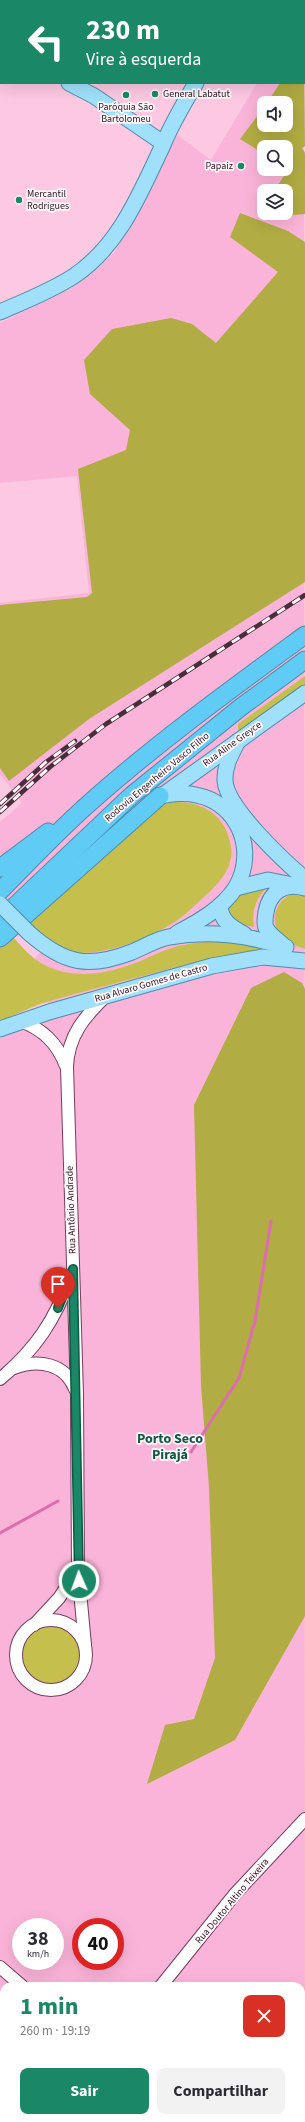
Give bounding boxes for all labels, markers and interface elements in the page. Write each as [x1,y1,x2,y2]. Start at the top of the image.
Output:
text: 230 m [86,10,160,50]
icon: left [20,16,72,68]
text: Vire à esquerda [86,47,201,72]
place label: General Labatut [163,87,230,101]
marker: General Labatut [150,89,160,99]
marker: Paróquia São Bartolomeu [121,90,131,100]
map controls [257,96,293,220]
button: sound [257,96,293,132]
place label: Paróquia São Bartolomeu [98,100,154,126]
button: search [257,140,293,176]
place label: Papaiz [206,159,233,173]
marker: Papaiz [236,161,246,171]
button: layers [257,184,293,220]
place label: Mercantil Rodrigues [27,187,69,213]
marker: Mercantil Rodrigues [14,195,24,205]
street label: Rua Aline Greyce [200,718,264,770]
street label: Rodovia Engenheiro Vasco Filho [102,729,212,825]
street label: Rua Alvaro Gomes de Castro [93,960,209,1006]
street label: Rua Antônio Andrade [62,1166,80,1254]
pin [41,1267,75,1308]
icon: arrive [47,1273,69,1295]
district label: Porto Seco Pirajá [137,1429,203,1465]
position arrow [58,1560,100,1602]
street label: Rua Doutor Altino Teixeira [192,1855,272,1947]
speed limit sign: 40 [72,1918,124,1970]
text: 38 [27,1925,49,1953]
text: km/h [27,1947,49,1961]
text: 1 min [20,1989,78,2024]
button: close [243,1995,285,2037]
text: 260 m · 19:19 [20,2022,90,2040]
button: Sair [20,2068,149,2114]
button: Compartilhar [157,2068,285,2114]

